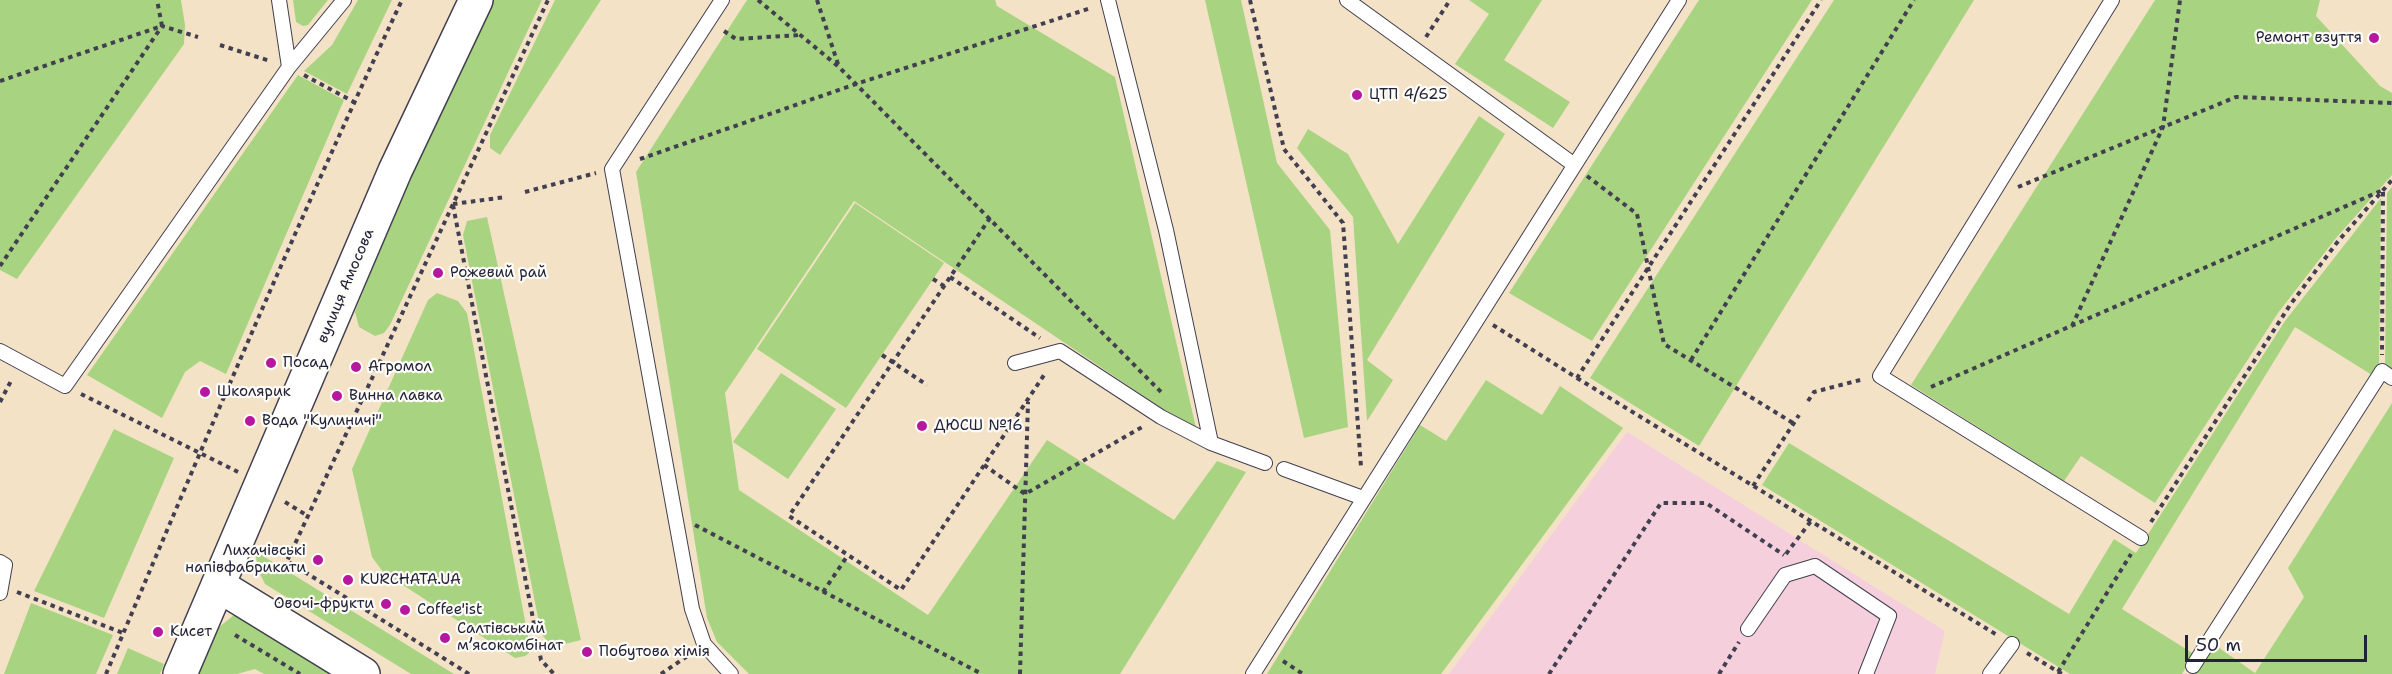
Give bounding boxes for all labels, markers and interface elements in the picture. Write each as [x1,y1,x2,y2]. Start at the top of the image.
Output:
place label: Ремонт взуття [2256,29,2362,47]
marker: Ремонт взуття [2367,31,2381,45]
place label: ЦТП 4/625 [1369,86,1447,104]
marker: ЦТП 4/625 [1350,88,1364,102]
street label: вулиця Амосова [314,226,378,346]
place label: Рожевий рай [450,264,547,282]
marker: Рожевий рай [431,266,445,280]
place label: Посад [283,354,328,372]
marker: Посад [264,356,278,370]
place label: Агромол [368,358,432,376]
marker: Агромол [349,360,363,374]
place label: Школярик [217,383,291,401]
marker: Школярик [198,385,212,399]
place label: Винна лавка [349,387,443,405]
marker: Винна лавка [330,389,344,403]
place label: Вода "Кулиничі" [262,412,382,430]
marker: Вода "Кулиничі" [243,414,257,428]
place label: ДЮСШ №16 [934,417,1023,435]
marker: ДЮСШ №16 [915,419,929,433]
place label: Лихачівські напівфабрикати [185,542,306,577]
marker: Лихачівські напівфабрикати [311,553,325,567]
place label: KURCHATA.UA [360,571,461,589]
marker: KURCHATA.UA [341,573,355,587]
place label: Овочі-фрукти [274,595,374,613]
marker: Овочі-фрукти [379,597,393,611]
place label: Coffee'ist [417,601,483,619]
marker: Coffee'ist [398,603,412,617]
place label: Салтівський мʼясокомбінат [457,620,563,655]
place label: Кисет [170,623,212,641]
scale bar [2188,623,2370,661]
marker: Кисет [151,625,165,639]
marker: Салтівський мʼясокомбінат [438,631,452,645]
text: 50 m [2196,633,2241,657]
place label: Побутова хімія [599,643,710,661]
marker: Побутова хімія [580,645,594,659]

